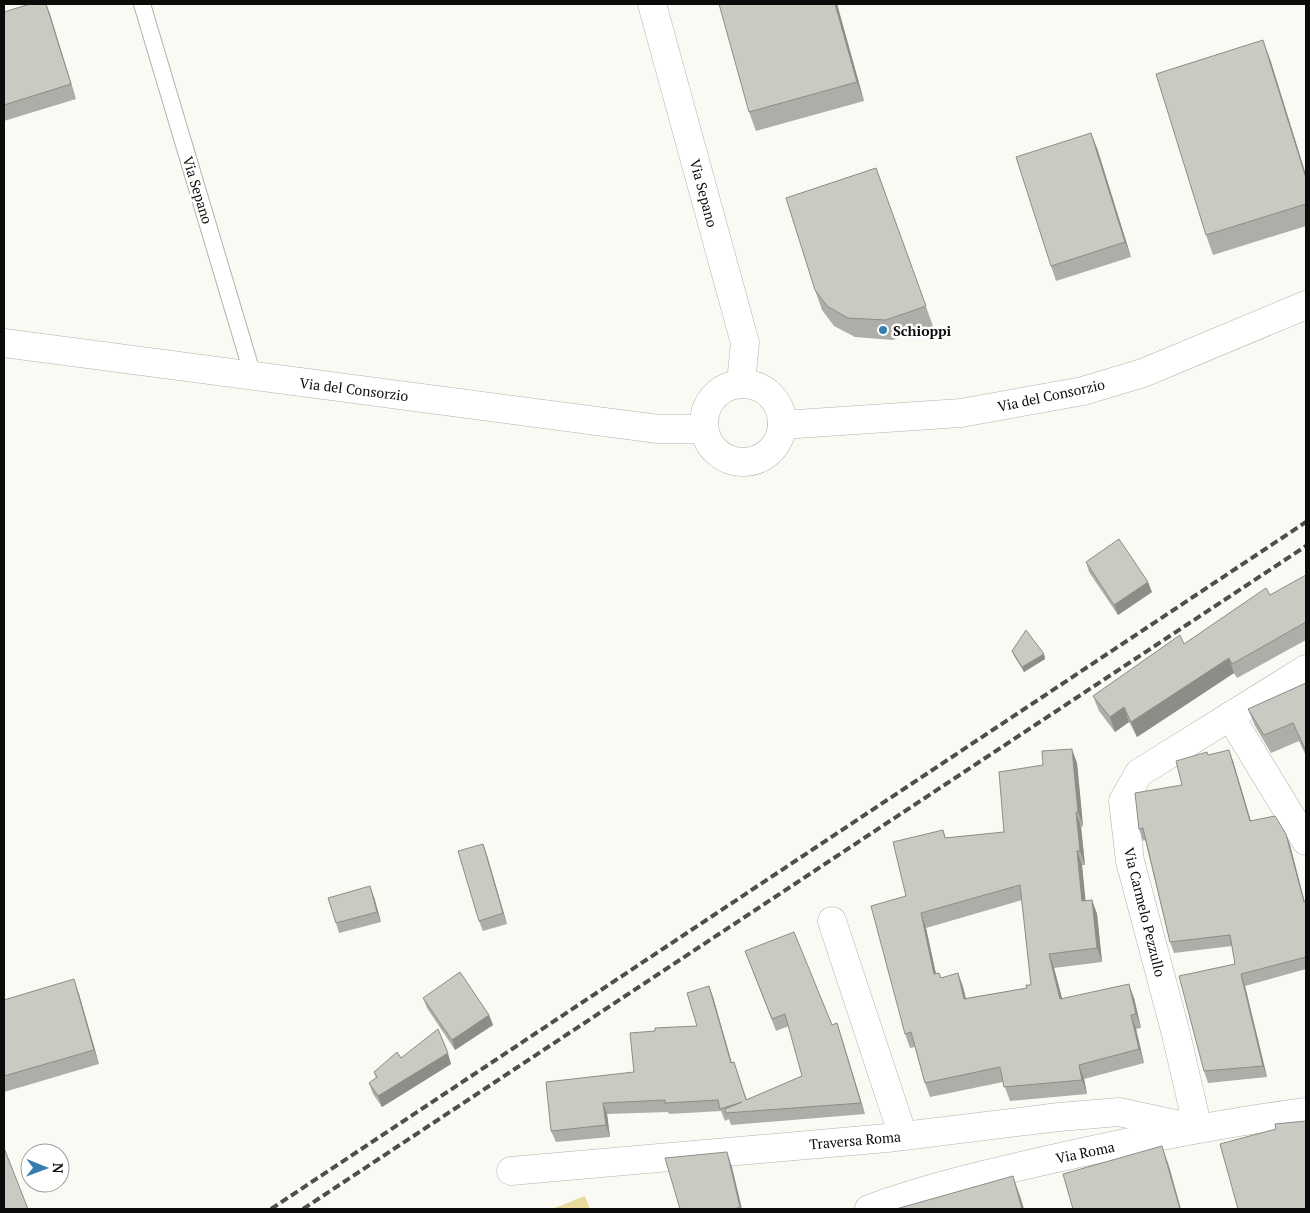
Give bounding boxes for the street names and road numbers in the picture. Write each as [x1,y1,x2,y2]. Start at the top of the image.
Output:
street label: Via Sepano [179,154,217,226]
street label: Via Sepano [686,157,722,229]
street label: Via del Consorzio [299,373,410,405]
street label: Via del Consorzio [996,374,1107,416]
street label: Via Carmelo Pezzullo [1120,845,1170,979]
street label: Traversa Roma [808,1127,902,1153]
street label: Via Roma [1054,1136,1116,1168]

